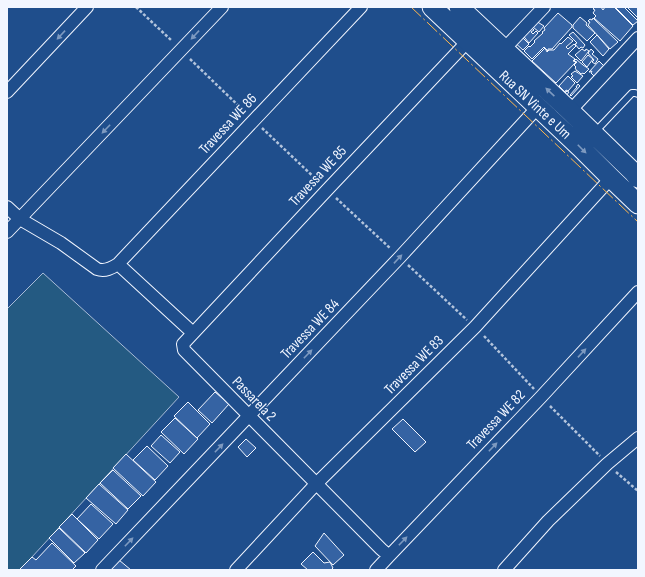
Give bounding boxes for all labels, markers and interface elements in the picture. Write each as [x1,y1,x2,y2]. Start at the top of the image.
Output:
one-way arrow [56,30,65,40]
one-way arrow [191,30,200,40]
street label: Rua SN Vinte e Um [495,67,575,143]
one-way arrow [545,87,555,97]
street label: Travessa WE 86 [195,90,261,158]
one-way arrow [101,124,110,134]
street label: Travessa WE 85 [285,142,351,210]
one-way arrow [578,145,587,154]
one-way arrow [393,254,403,264]
street label: Travessa WE 84 [277,295,343,363]
street label: Travessa WE 83 [380,331,448,399]
one-way arrow [577,347,586,358]
one-way arrow [304,348,313,359]
street label: Passarela 2 [228,372,280,426]
street label: Travessa WE 82 [463,386,529,454]
one-way arrow [488,442,497,452]
one-way arrow [214,443,224,453]
one-way arrow [398,536,408,546]
one-way arrow [124,537,134,547]

